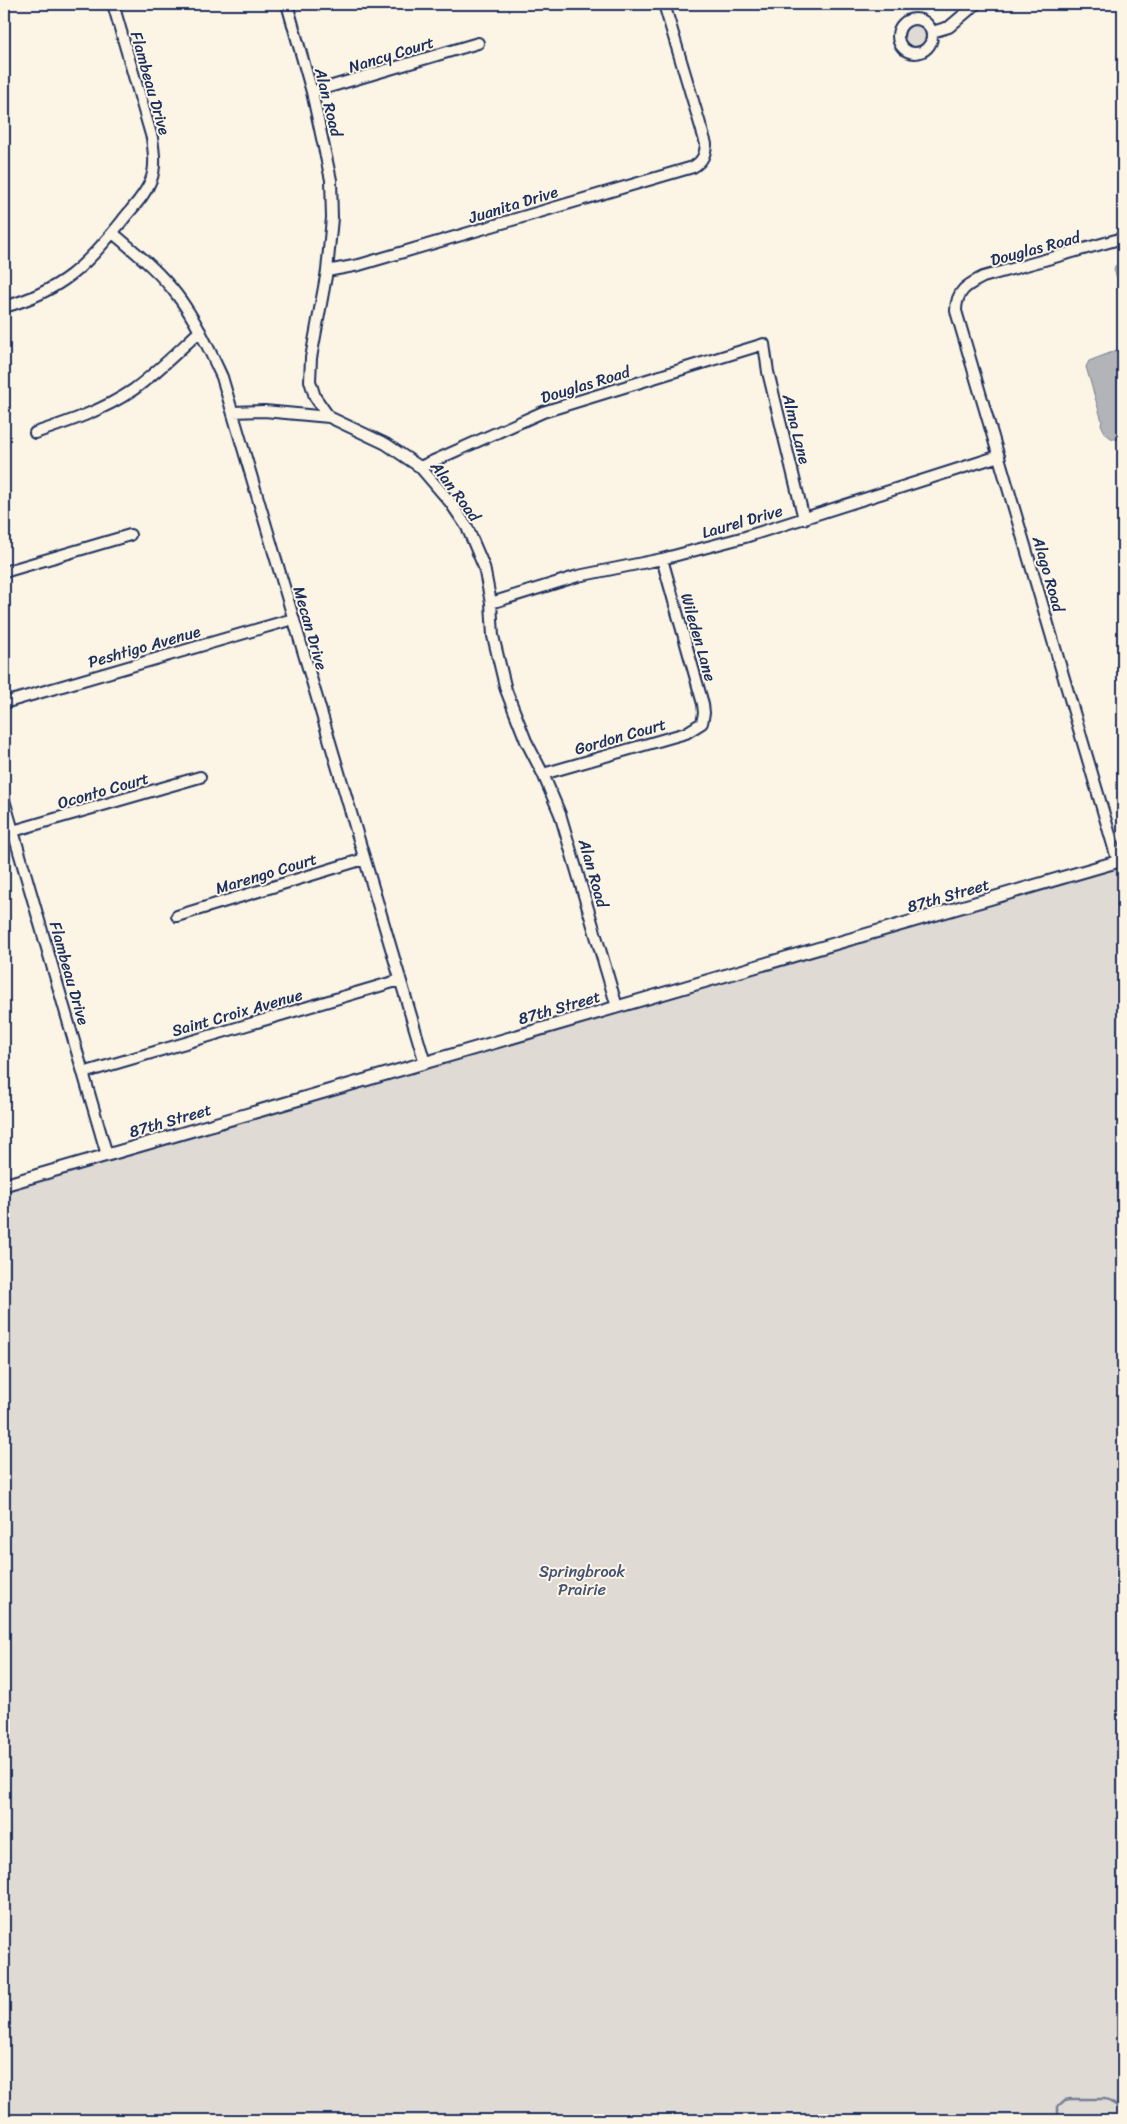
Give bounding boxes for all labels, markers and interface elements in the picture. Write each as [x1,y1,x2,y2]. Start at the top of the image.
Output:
street label: Flambeau Drive [122,28,179,139]
street label: Nancy Court [345,28,438,81]
street label: Alan Road [306,64,351,141]
street label: Juanita Drive [464,177,562,232]
street label: Douglas Road [987,222,1085,274]
street label: Douglas Road [537,357,635,412]
street label: Alma Lane [774,390,819,468]
street label: Alan Road [422,454,489,529]
street label: Laurel Drive [698,496,786,547]
street label: Alago Road [1024,532,1074,617]
street label: Mecan Drive [285,583,336,674]
street label: Wileden Lane [672,589,725,685]
street label: Peshtigo Avenue [84,616,204,676]
street label: Gordon Court [571,710,669,763]
street label: Oconto Court [54,764,152,817]
street label: Alan Road [570,834,618,912]
street label: Marengo Court [212,844,321,903]
street label: 87th Street [903,870,993,921]
street label: Flambeau Drive [41,918,98,1029]
street label: Saint Croix Avenue [168,980,306,1045]
street label: 87th Street [514,982,604,1033]
street label: 87th Street [125,1095,215,1146]
park label: Springbrook Prairie [539,1557,625,1604]

